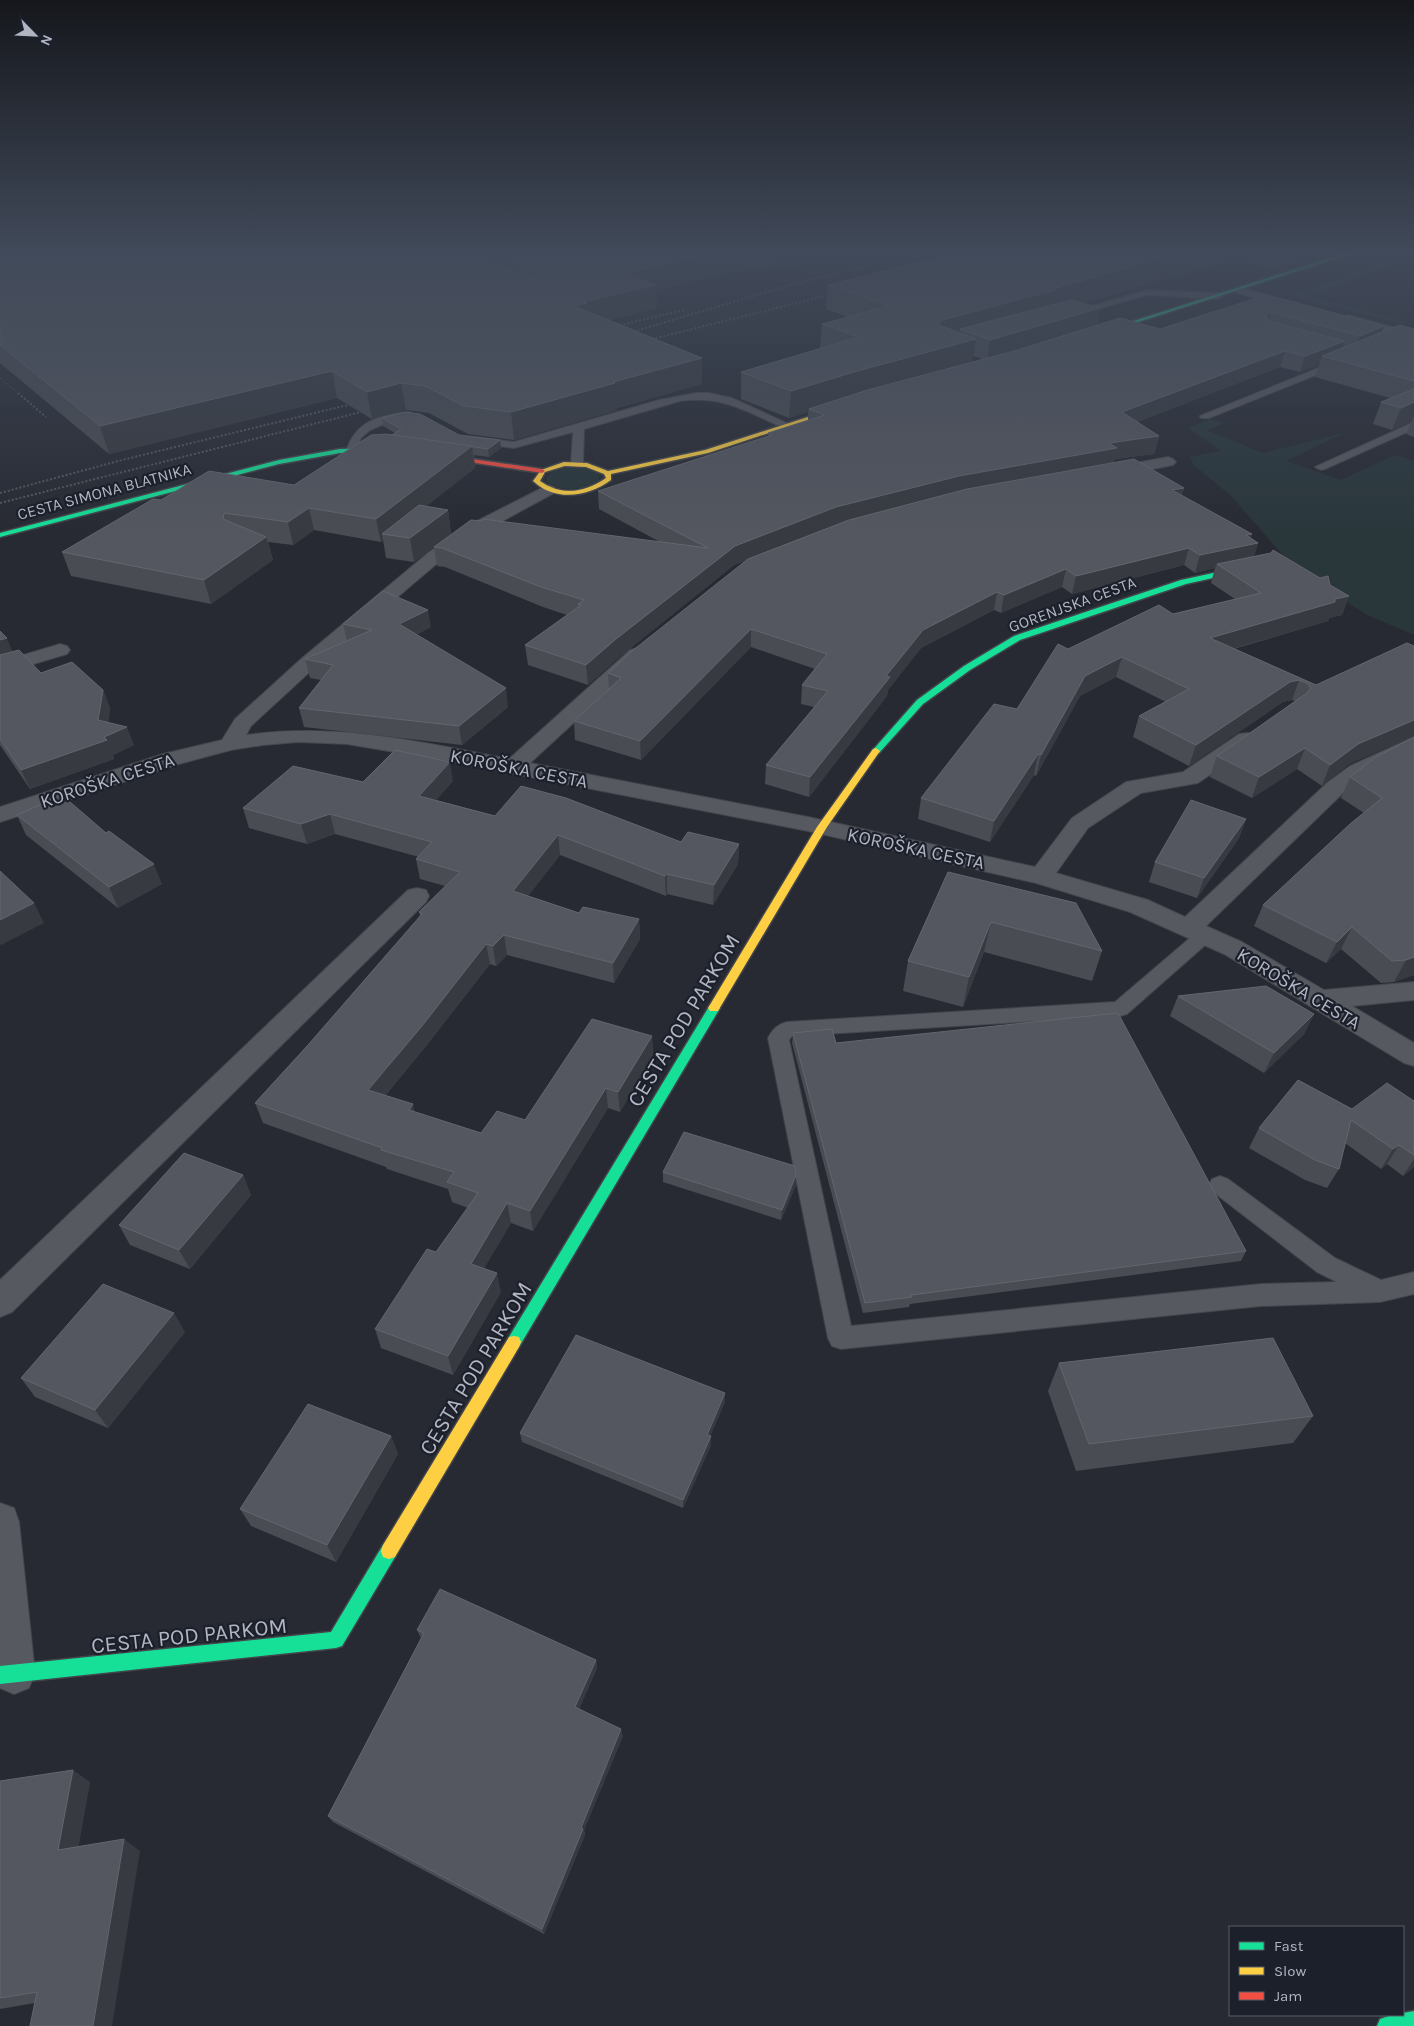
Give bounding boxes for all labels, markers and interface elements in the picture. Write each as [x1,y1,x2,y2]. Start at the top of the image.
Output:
north arrow [10,10,60,60]
text: N [37,32,56,48]
street label: CESTA SIMONA BLATNIKA [15,459,193,524]
street label: GORENJSKA CESTA [1006,573,1138,636]
street label: KOROŠKA CESTA [448,745,590,793]
street label: KOROŠKA CESTA [38,749,177,813]
street label: KOROŠKA CESTA [845,824,986,874]
street label: CESTA POD PARKOM [622,929,746,1112]
street label: KOROŠKA CESTA [1233,943,1364,1034]
street label: CESTA POD PARKOM [414,1277,538,1460]
street label: CESTA POD PARKOM [90,1613,288,1659]
legend [1229,1926,1404,2016]
text: Fast [1274,1937,1304,1955]
text: Slow [1274,1962,1306,1980]
text: Jam [1274,1987,1302,2005]

